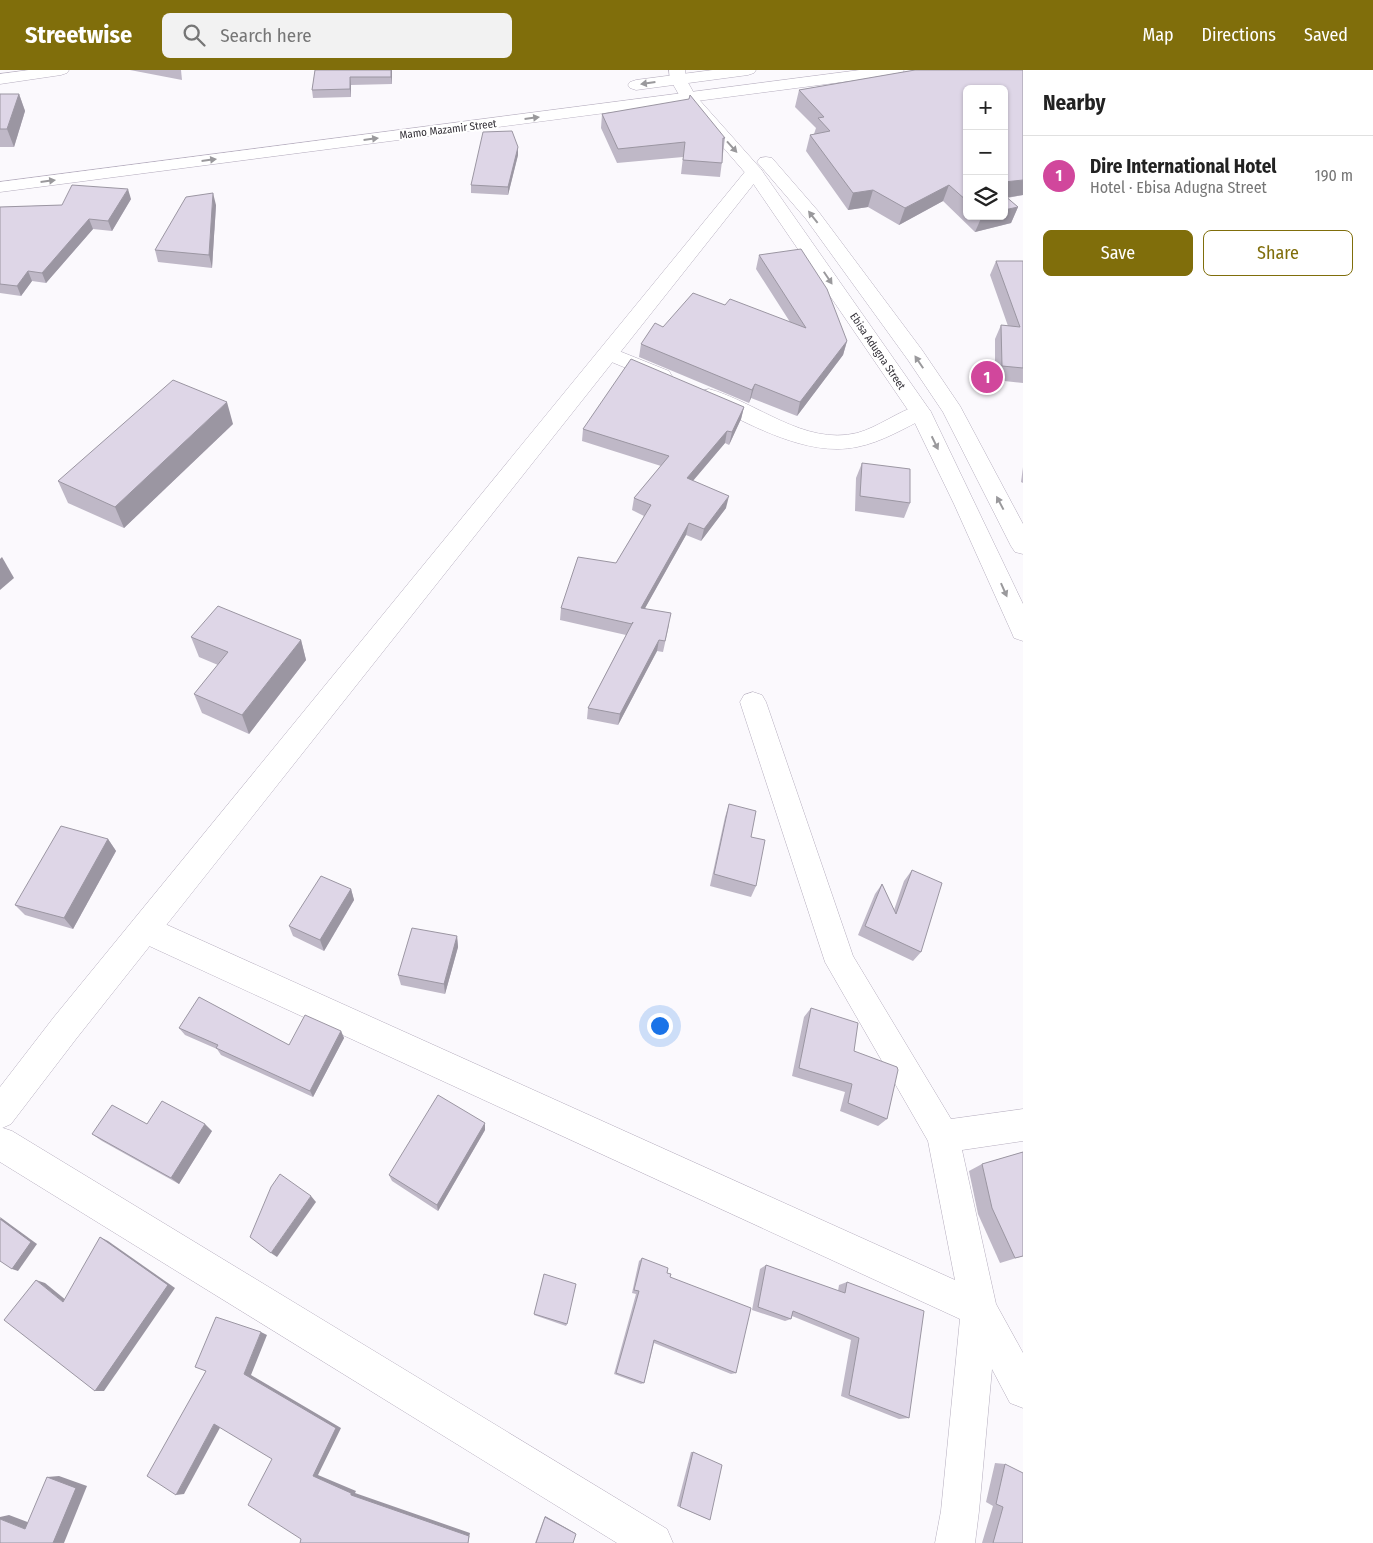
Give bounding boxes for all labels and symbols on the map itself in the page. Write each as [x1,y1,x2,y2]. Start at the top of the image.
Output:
one-way arrow [640,79,656,87]
one-way arrow [524,114,540,122]
street label: Mamo Mazamir Street [399,117,498,142]
one-way arrow [363,135,379,143]
one-way arrow [726,141,737,153]
one-way arrow [202,156,218,164]
one-way arrow [41,177,57,185]
one-way arrow [808,211,819,224]
one-way arrow [823,271,833,284]
street label: Ebisa Adugna Street [847,310,908,392]
one-way arrow [914,355,924,369]
pin: 1 [971,358,1003,396]
one-way arrow [932,436,940,450]
one-way arrow [996,496,1004,510]
one-way arrow [1001,583,1009,597]
your location [647,1013,673,1039]

